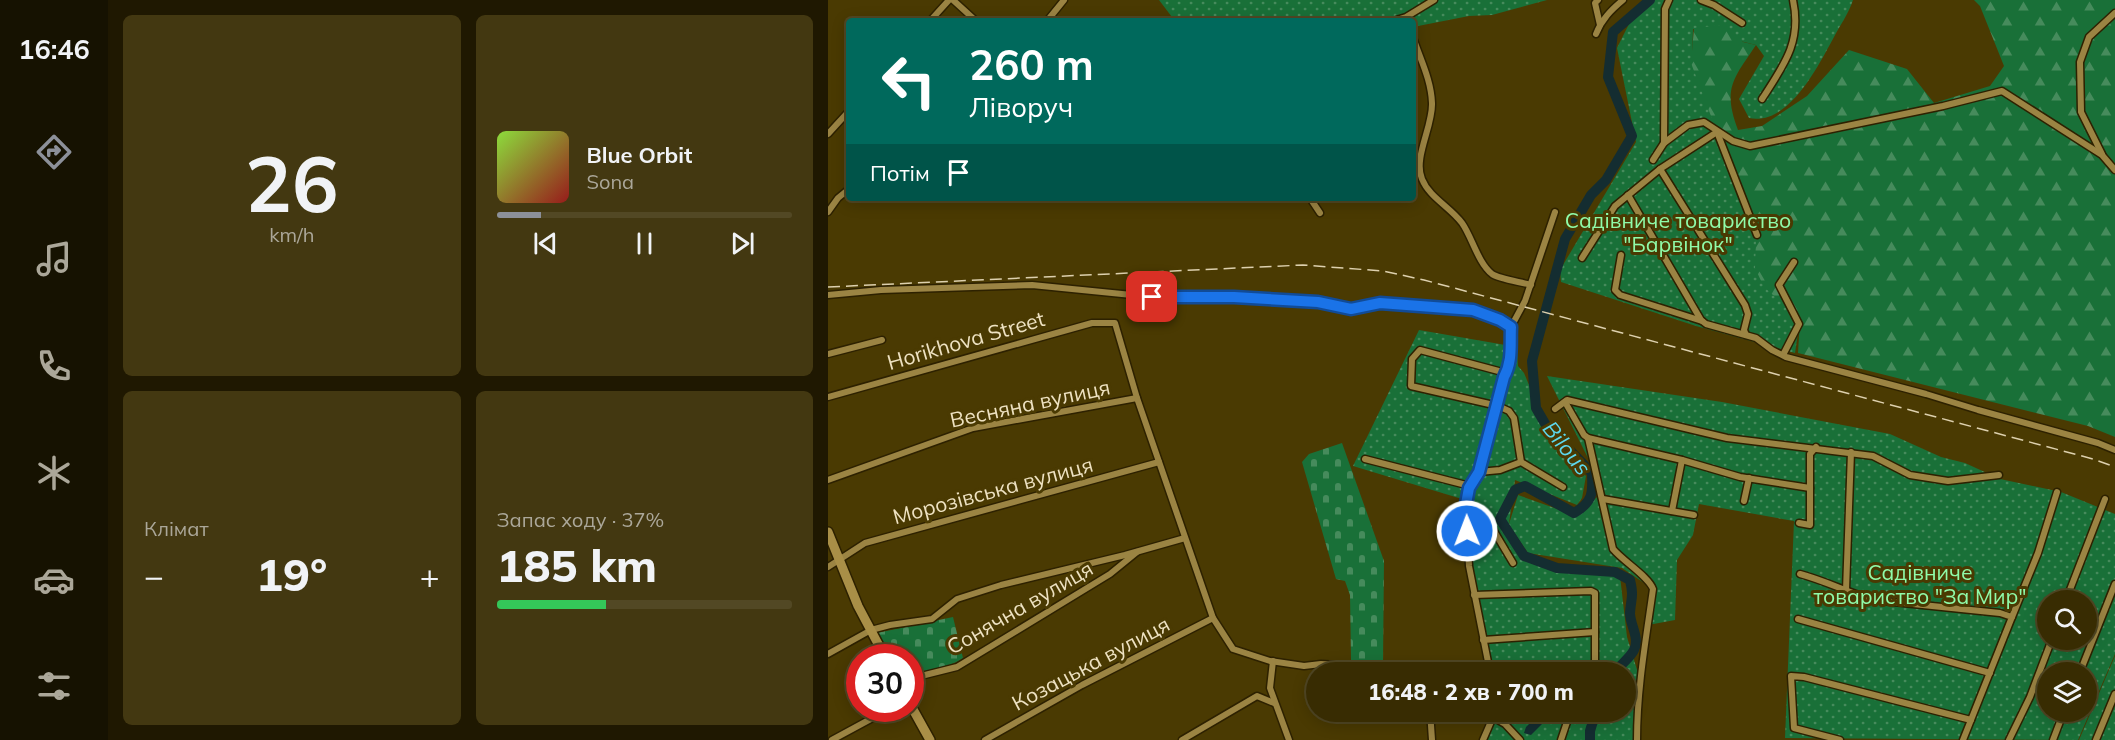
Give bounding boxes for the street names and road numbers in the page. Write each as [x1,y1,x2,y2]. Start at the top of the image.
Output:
street label: Horikhova Street [884,305,1048,375]
street label: Весняна вулиця [947,373,1112,433]
street label: Морозівська вулиця [890,451,1096,529]
street label: Сонячна вулиця [942,555,1097,660]
street label: Козацька вулиця [1007,611,1174,716]

